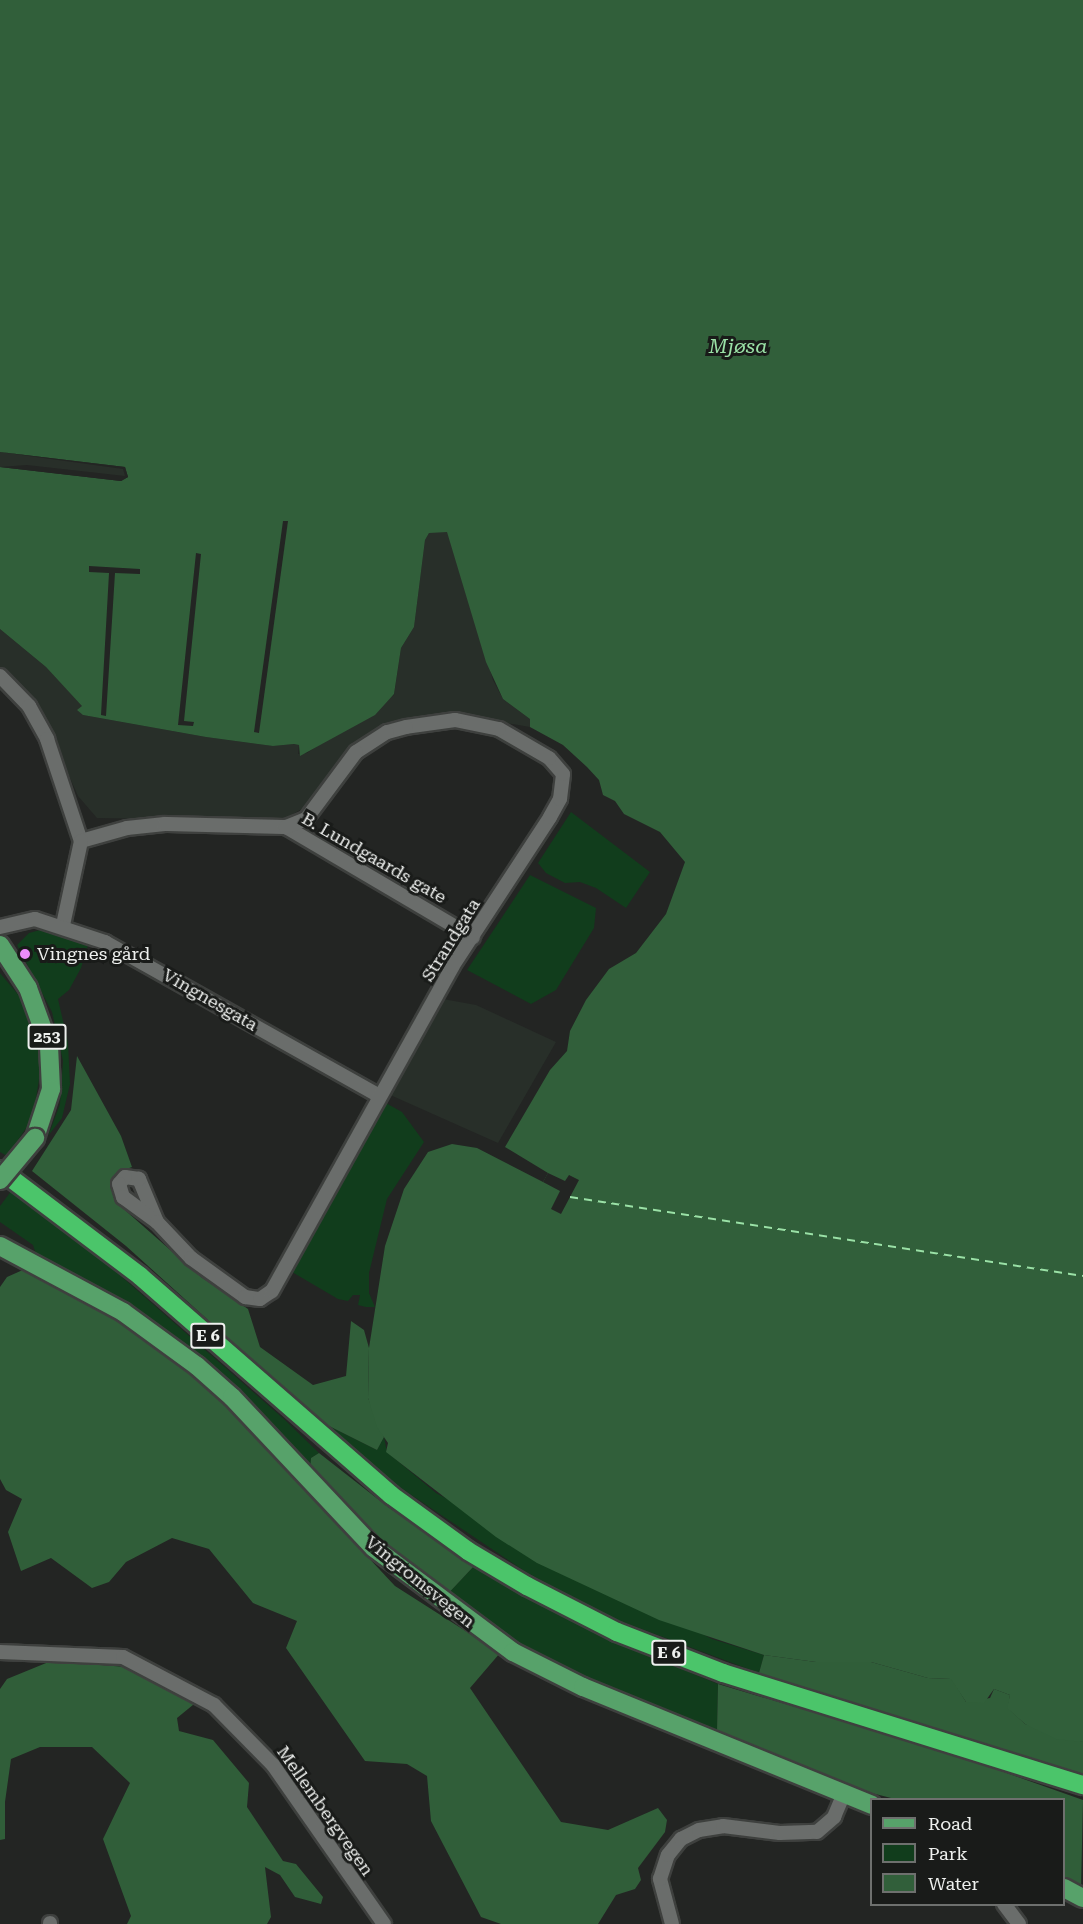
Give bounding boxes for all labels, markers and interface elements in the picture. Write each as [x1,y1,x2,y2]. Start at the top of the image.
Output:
water label: Mjøsa [709,334,767,358]
street label: B. Lundgaards gate [298,808,450,908]
street label: Strandgata [417,894,485,986]
place label: Vingnes gård [37,943,150,965]
marker: Vingnes gård [18,947,32,961]
street label: Vingnesgata [159,964,261,1036]
road number: 253 [28,1024,66,1050]
road number: E 6 [190,1323,226,1349]
street label: Vingromsvegen [361,1531,479,1633]
road number: E 6 [651,1640,687,1666]
street label: Mellembergvegen [272,1742,378,1880]
legend [870,1798,1065,1906]
text: Road [928,1813,972,1834]
text: Park [928,1843,968,1864]
text: Water [928,1873,979,1894]

